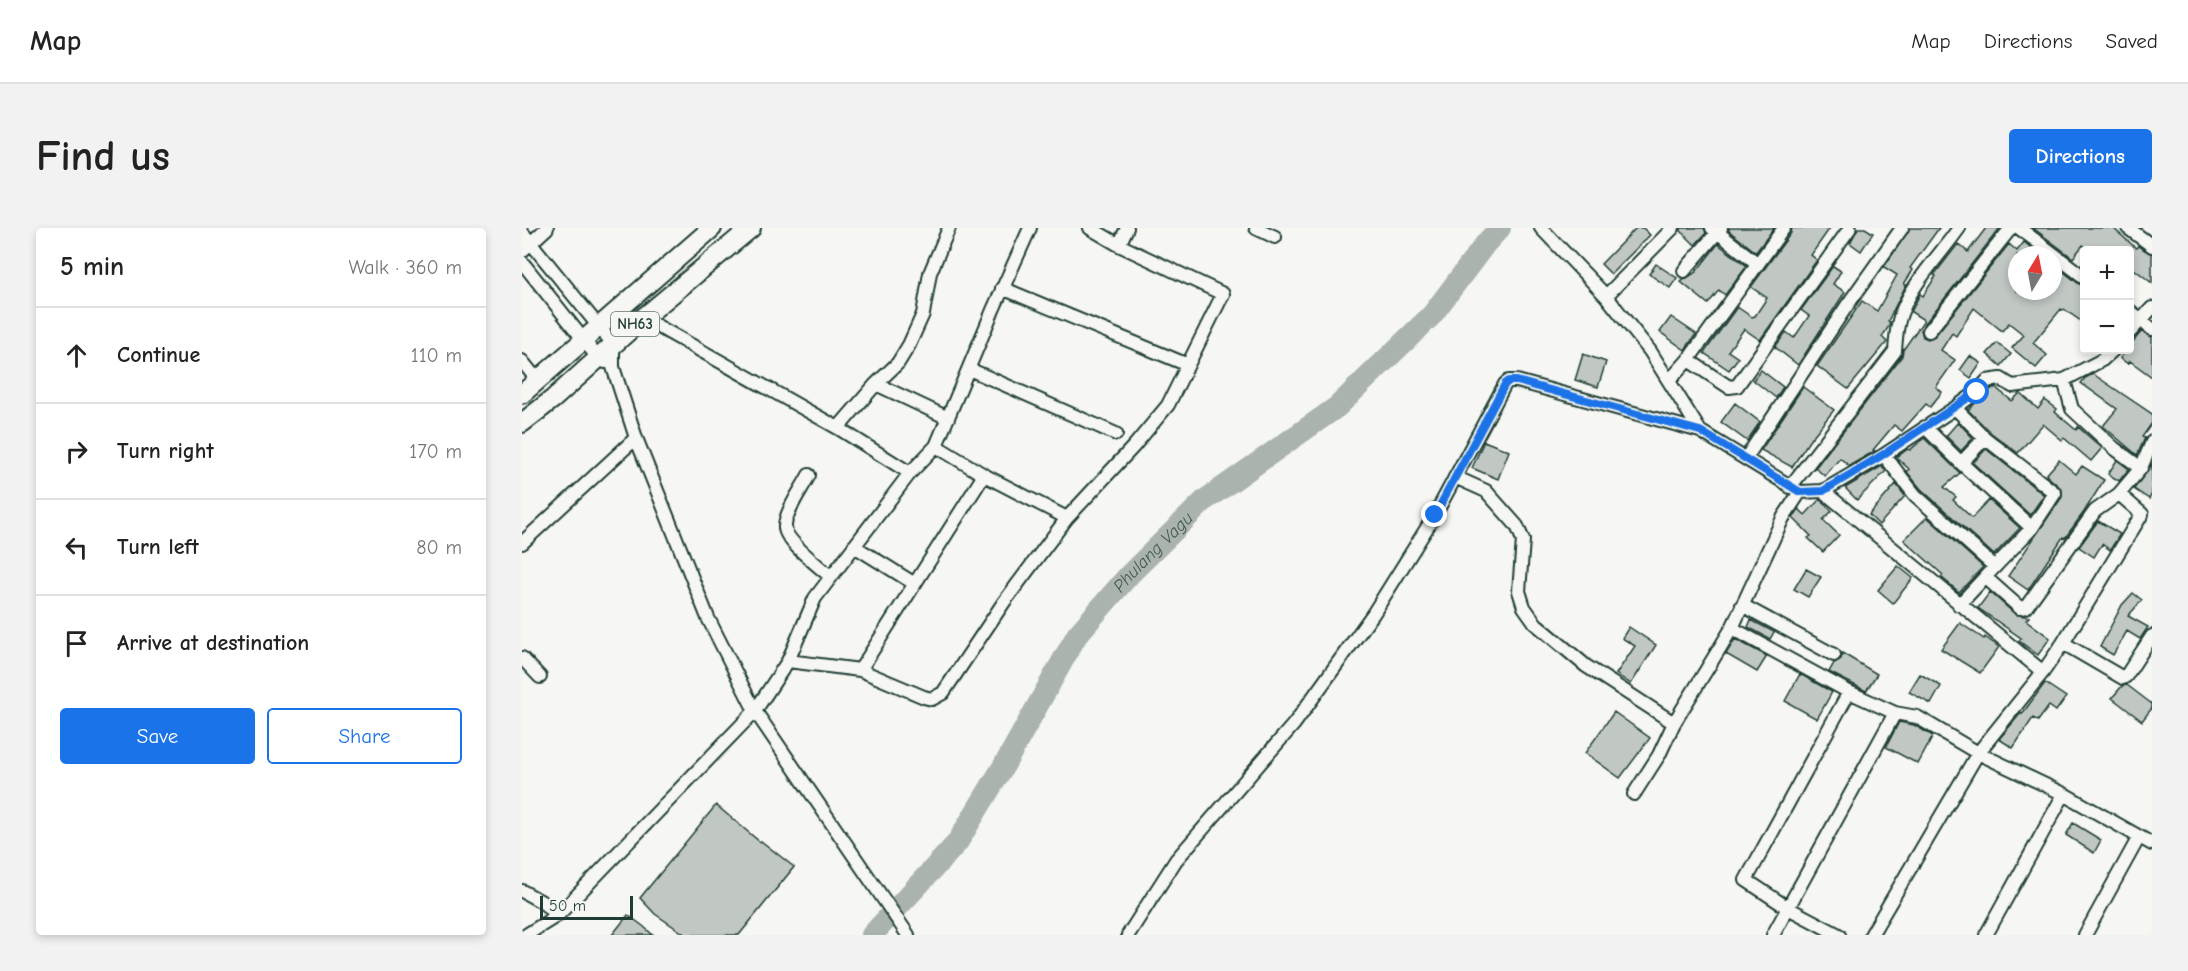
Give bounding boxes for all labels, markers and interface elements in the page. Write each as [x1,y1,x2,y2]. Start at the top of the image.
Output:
text: Map [30,25,81,57]
text: Map [1911,29,1951,53]
text: Directions [1984,29,2073,53]
text: Saved [2106,29,2158,53]
button: Directions [2009,129,2152,183]
text: Find us [36,132,170,181]
north arrow [2008,246,2062,300]
map controls [2080,246,2134,354]
button: + [2080,246,2134,300]
text: 5 min [60,252,124,282]
text: Walk · 360 m [348,256,462,279]
button: − [2080,300,2134,354]
road number: NH63 [611,312,659,336]
icon: ahead [60,339,93,372]
text: Continue [117,342,200,368]
text: 110 m [411,344,462,367]
route start [1963,378,1989,404]
icon: right [60,435,93,468]
text: Turn right [117,438,214,464]
text: 170 m [409,440,462,463]
route end [1421,501,1447,527]
water label: Phulang Vagu [1109,508,1198,597]
icon: left [60,531,93,564]
text: Turn left [117,534,199,560]
text: 80 m [416,536,462,559]
icon: arrive [60,627,93,660]
text: Arrive at destination [117,630,309,656]
button: Save [60,708,255,764]
button: Share [267,708,462,764]
scale bar [540,893,633,920]
text: 50 m [549,897,586,915]

